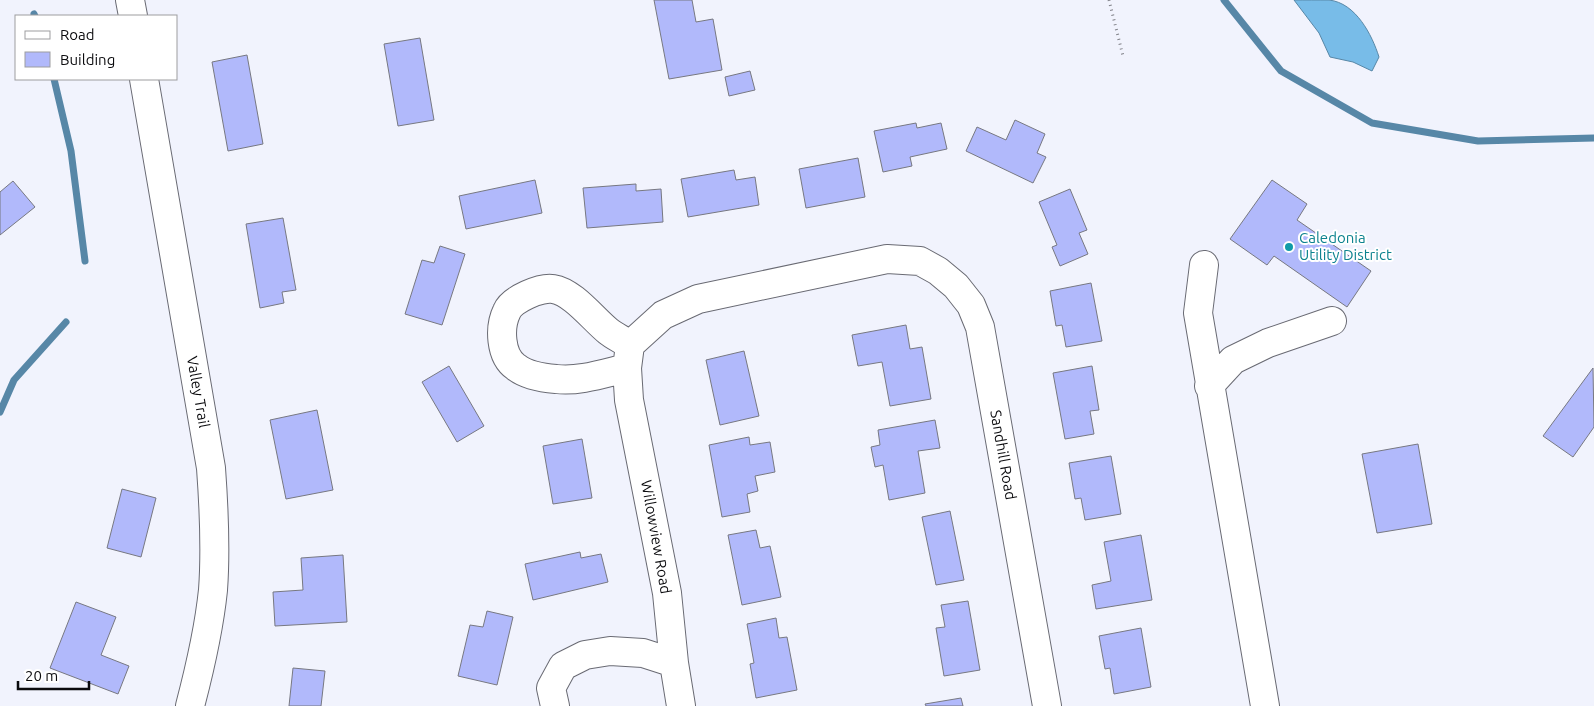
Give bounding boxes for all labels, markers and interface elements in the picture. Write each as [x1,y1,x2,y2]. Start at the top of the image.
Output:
legend [15,15,178,80]
text: Road [60,26,95,43]
text: Building [60,51,115,68]
place label: Caledonia Utility District [1299,229,1392,263]
marker: Caledonia Utility District [1283,241,1295,253]
street label: Valley Trail [184,355,213,429]
street label: Sandhill Road [987,409,1020,501]
street label: Willowview Road [638,479,675,595]
scale bar [18,658,89,690]
text: 20 m [25,667,58,684]

